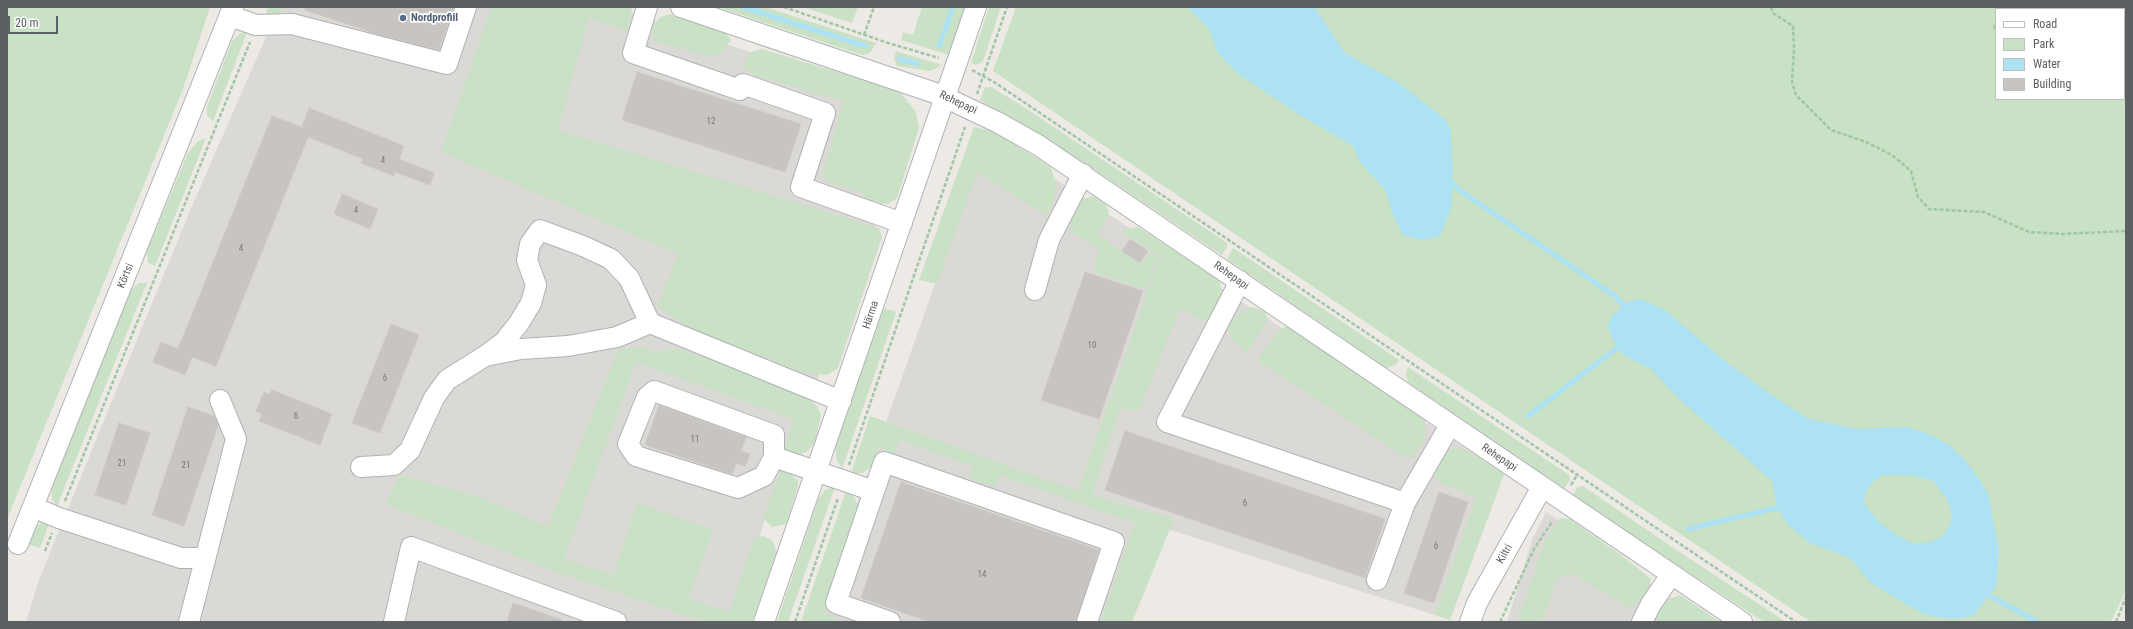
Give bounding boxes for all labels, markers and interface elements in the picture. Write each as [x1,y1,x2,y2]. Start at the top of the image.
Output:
scale bar [10,8,60,34]
legend [1995,8,2125,100]
place label: Nordprofiil [411,11,458,25]
marker: Nordprofiil [398,13,408,23]
text: 20 m [15,16,39,30]
text: Road [2033,17,2057,31]
text: Park [2033,37,2054,51]
text: Water [2033,57,2061,71]
text: Building [2033,77,2071,91]
street label: Rehepapi [937,89,979,117]
house number: 12 [707,117,715,127]
house number: 4 [381,156,385,166]
house number: 4 [354,206,358,216]
house number: 4 [239,244,243,254]
street label: Rehepapi [1211,259,1251,293]
street label: Kõrtsi [115,262,137,290]
street label: Härma [860,299,882,331]
house number: 10 [1088,341,1096,351]
house number: 6 [383,374,387,384]
house number: 6 [294,412,298,422]
house number: 11 [691,435,699,445]
street label: Rehepapi [1479,441,1519,475]
house number: 21 [118,459,126,469]
house number: 21 [182,461,190,471]
house number: 6 [1243,499,1247,509]
house number: 6 [1434,542,1438,552]
street label: Kiltri [1494,542,1516,566]
house number: 14 [978,570,986,580]

